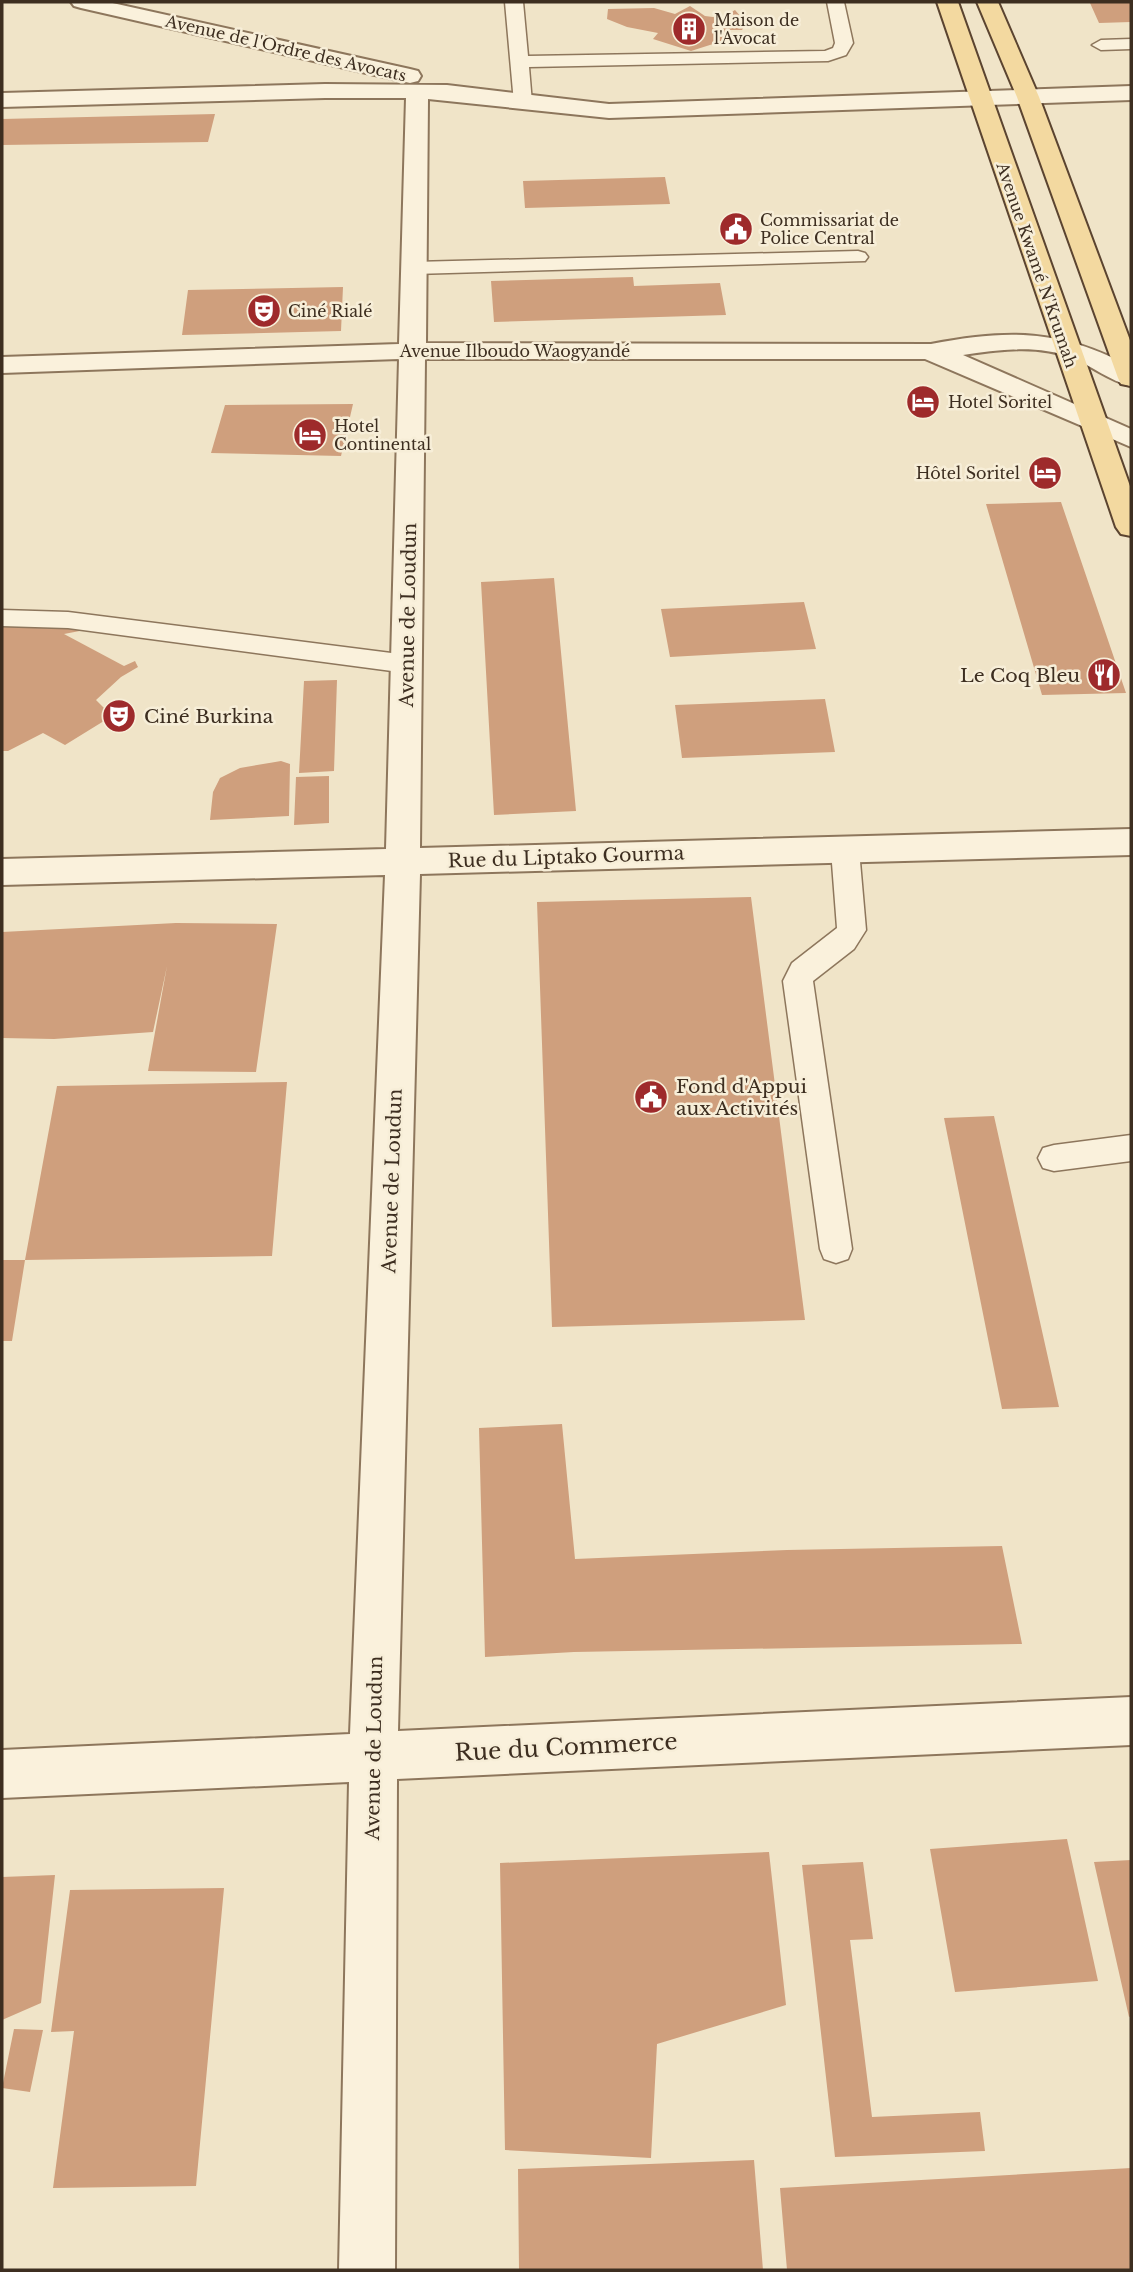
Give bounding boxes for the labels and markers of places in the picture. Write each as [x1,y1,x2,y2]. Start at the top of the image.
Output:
building icon: Maison de l'Avocat [670,10,708,48]
place label: Maison de l'Avocat [714,10,799,48]
public building icon: Commissariat de Police Central [717,210,755,248]
place label: Commissariat de Police Central [760,210,899,248]
theatre icon: Ciné Rialé [245,292,283,330]
place label: Ciné Rialé [288,301,372,321]
hotel icon: Hotel Soritel [904,383,942,421]
place label: Hotel Soritel [948,392,1052,412]
hotel icon: Hotel Continental [291,416,329,454]
place label: Hotel Continental [334,416,431,454]
hotel icon: Hôtel Soritel [1026,454,1064,492]
place label: Hôtel Soritel [916,463,1020,483]
restaurant icon: Le Coq Bleu [1085,656,1123,694]
place label: Le Coq Bleu [960,664,1080,687]
theatre icon: Ciné Burkina [100,697,138,735]
place label: Ciné Burkina [144,705,274,728]
place label: Fond d'Appui aux Activités [676,1075,808,1120]
public building icon: Fond d'Appui aux Activités [632,1078,670,1116]

